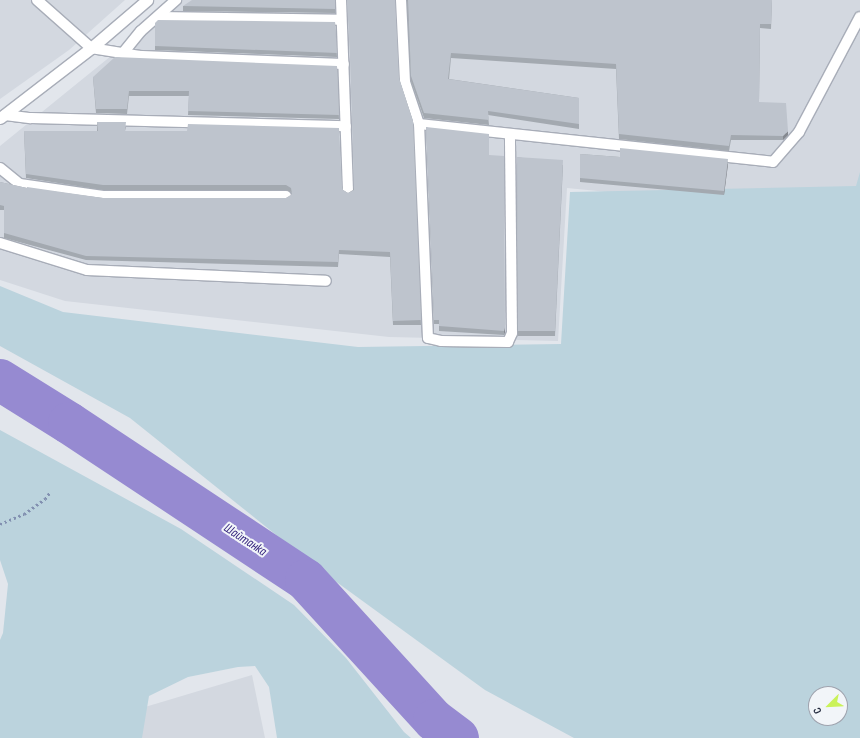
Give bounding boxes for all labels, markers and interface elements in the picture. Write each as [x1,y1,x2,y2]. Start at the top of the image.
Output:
water label: Шайтанка [221,520,269,560]
north arrow [808,686,848,726]
text: С [810,705,825,716]

